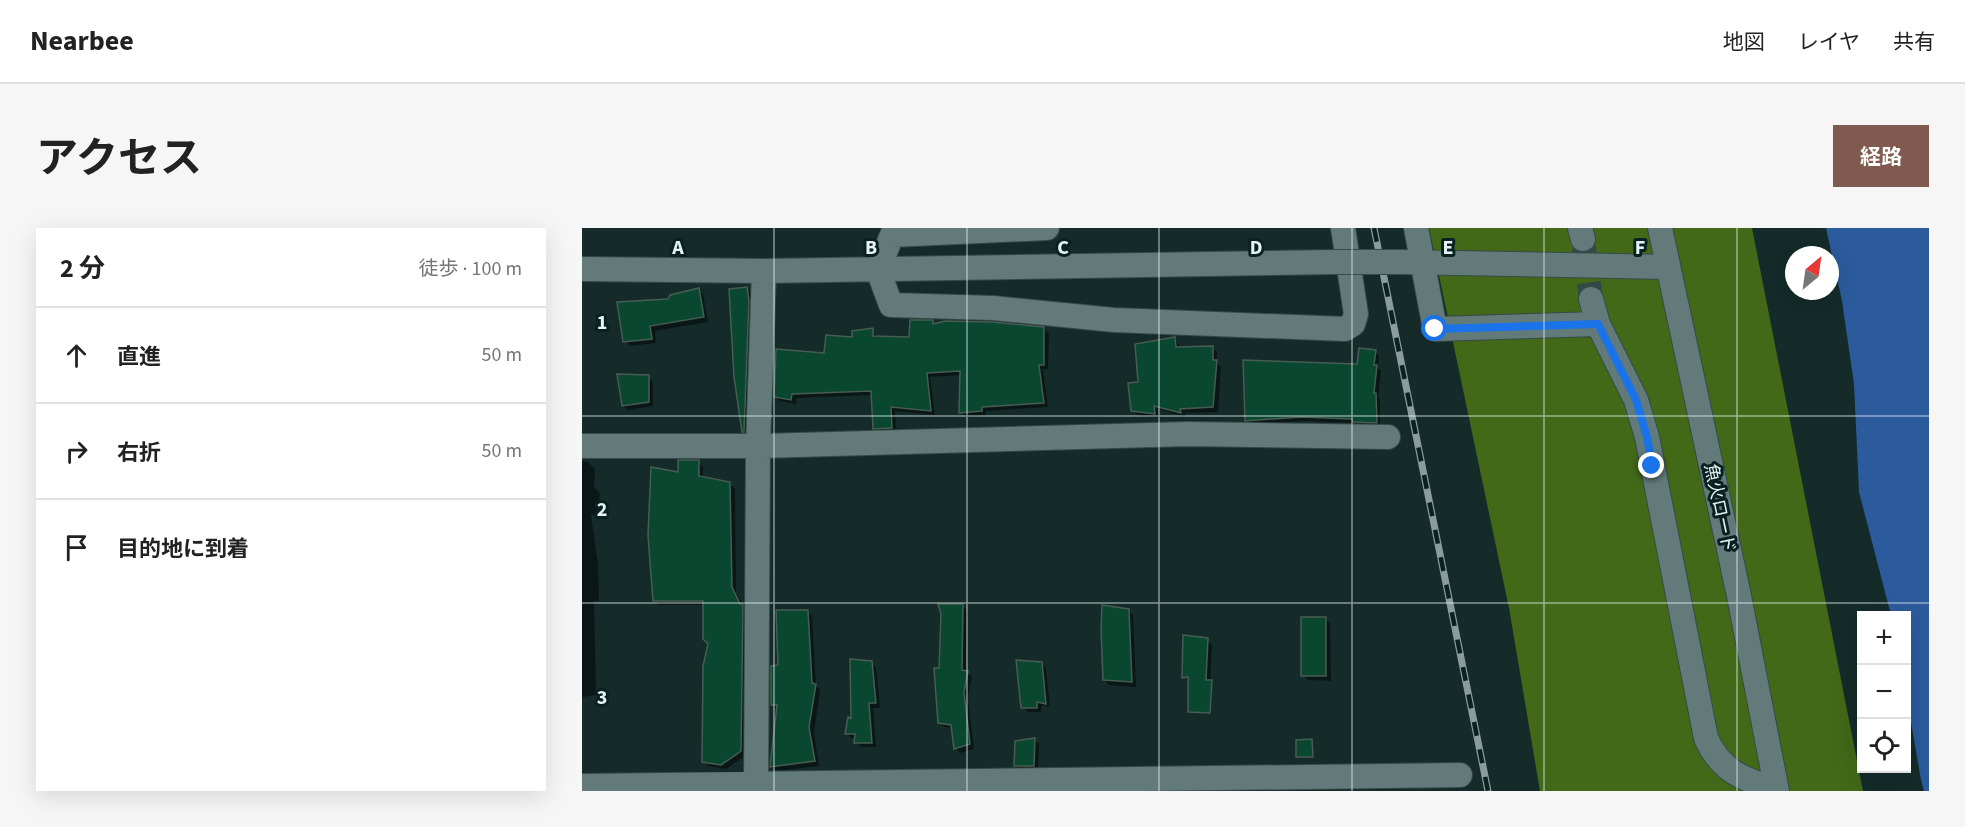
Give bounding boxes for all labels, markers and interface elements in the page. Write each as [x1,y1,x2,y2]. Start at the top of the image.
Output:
text: Nearbee [30,21,134,61]
text: 地図 [1723,27,1765,57]
text: レイヤ [1798,27,1860,57]
text: 共有 [1893,27,1935,57]
button: 経路 [1833,125,1929,187]
text: アクセス [36,129,202,189]
text: A [671,234,684,262]
text: B [865,234,877,262]
text: C [1057,234,1069,262]
text: D [1250,234,1262,262]
text: E [1443,234,1453,262]
text: F [1635,234,1645,262]
north arrow [1785,246,1839,300]
text: 2 分 [60,250,105,287]
text: 徒歩 · 100 m [419,255,522,283]
text: 1 [597,309,607,337]
route start [1421,315,1447,341]
icon: ahead [60,339,93,372]
text: 直進 [117,341,161,373]
text: 50 m [482,341,522,369]
icon: right [60,435,93,468]
text: 右折 [117,437,161,469]
text: 50 m [482,437,522,465]
route end [1638,452,1664,478]
street label: 魚火ロード [1698,461,1741,555]
text: 2 [597,496,607,524]
icon: arrive [60,531,93,564]
text: 目的地に到着 [117,533,249,565]
map controls [1857,611,1911,773]
button: + [1857,611,1911,665]
button: − [1857,665,1911,719]
text: 3 [597,684,607,712]
button: locate [1857,719,1911,773]

